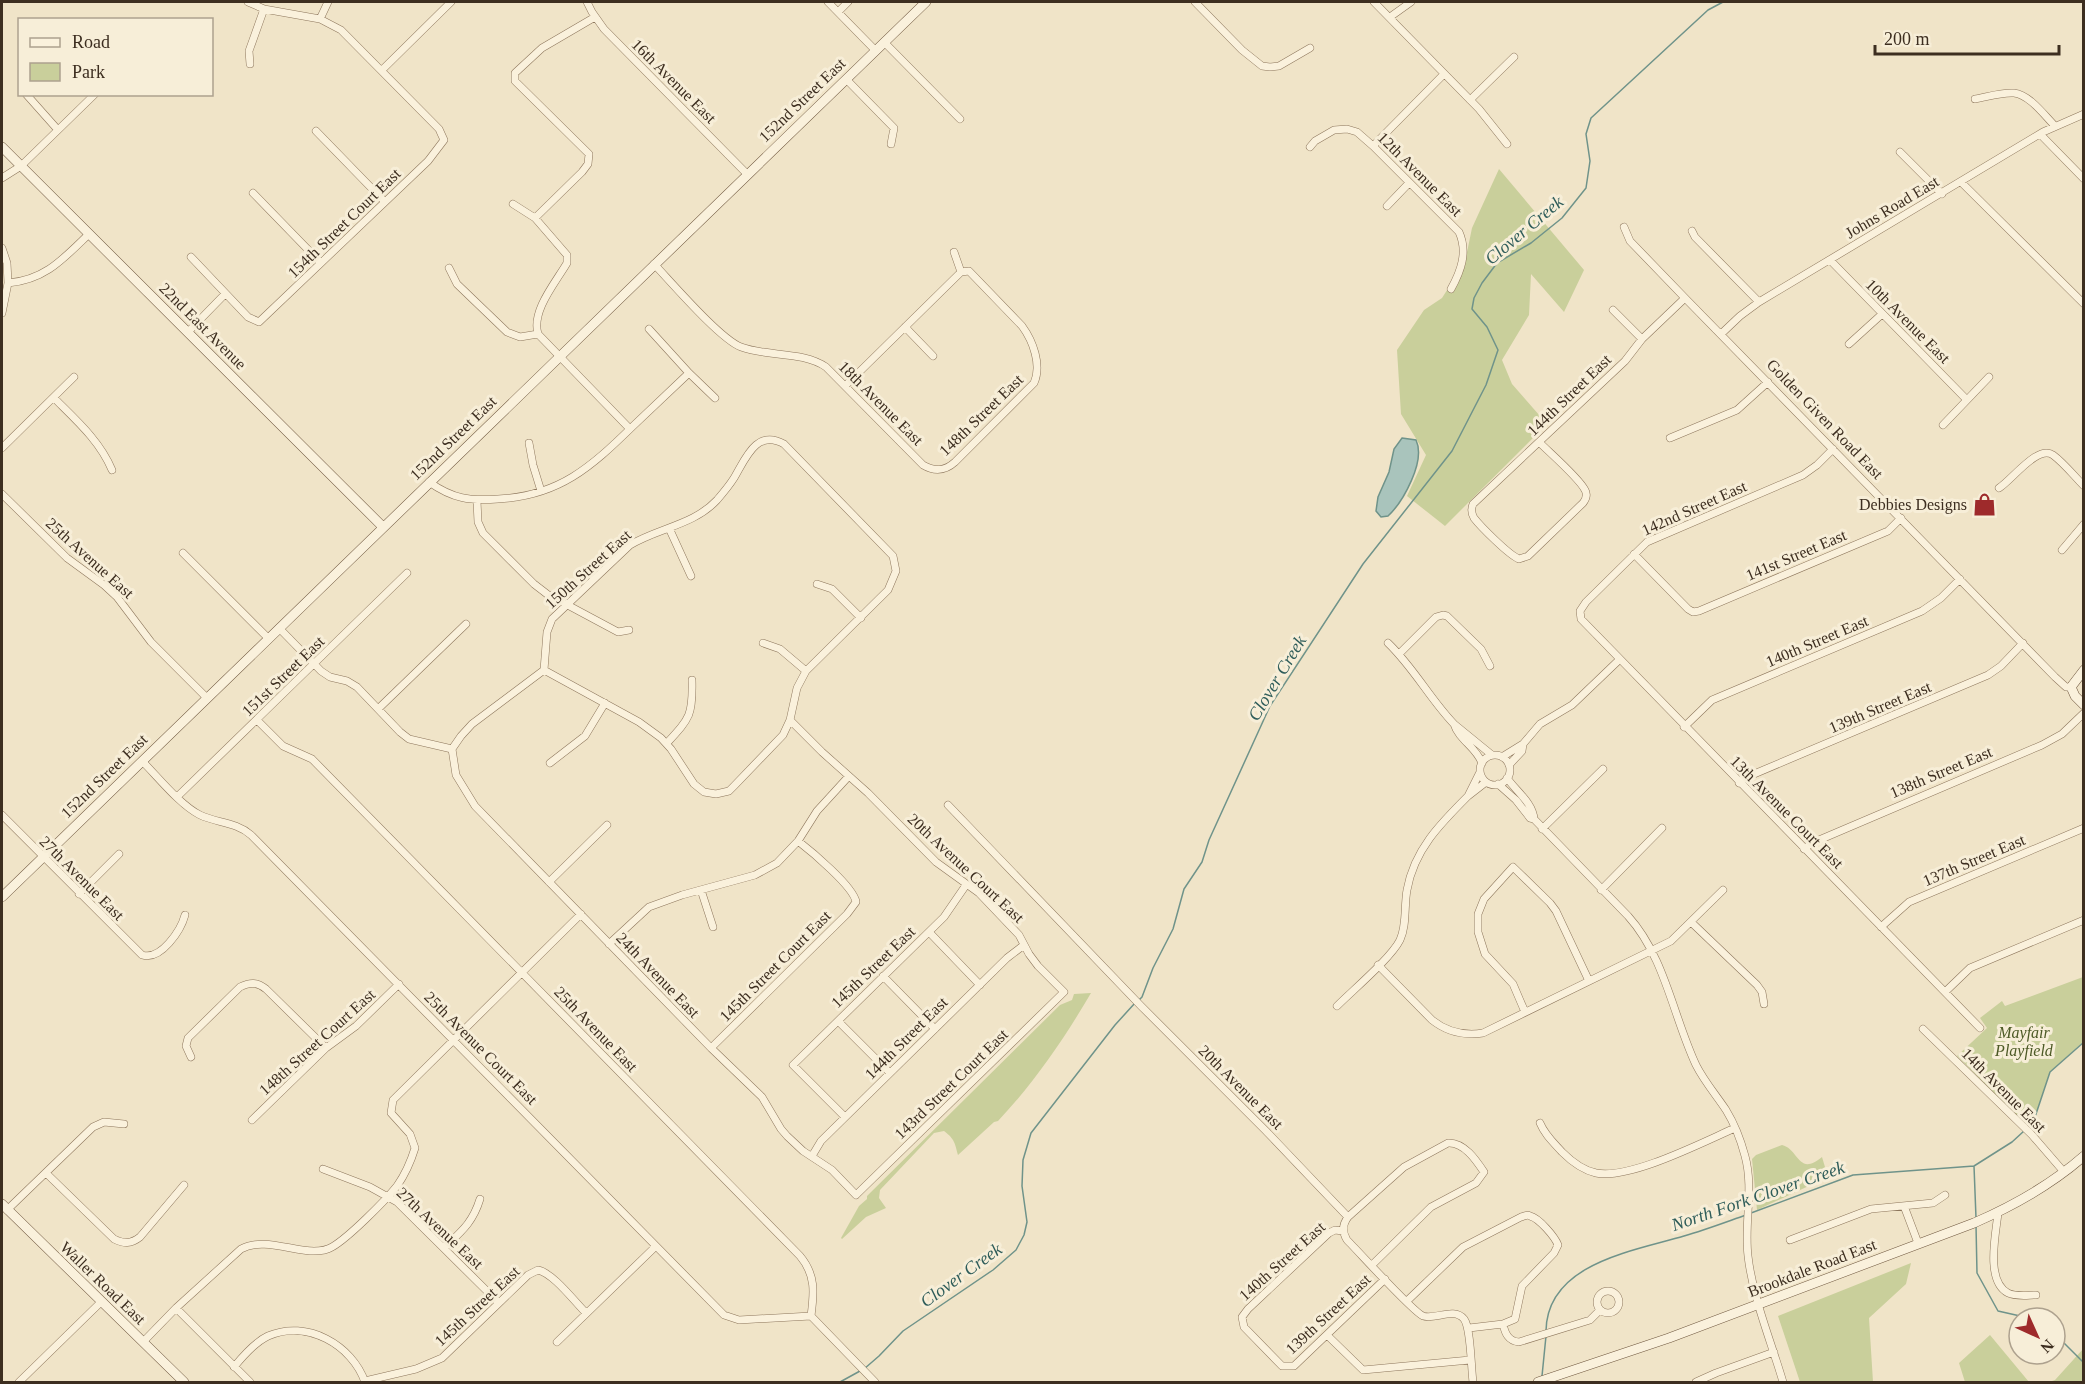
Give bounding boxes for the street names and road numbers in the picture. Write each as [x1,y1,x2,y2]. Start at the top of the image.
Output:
street label: 16th Avenue East [629,36,720,127]
street label: 152nd Street East [755,54,849,145]
street label: 12th Avenue East [1375,129,1466,220]
street label: 154th Street Court East [284,164,404,281]
street label: Johns Road East [1842,172,1942,242]
street label: 10th Avenue East [1863,276,1954,367]
street label: 22nd East Avenue [156,279,250,373]
street label: 144th Street East [1524,351,1615,439]
street label: Golden Given Road East [1763,356,1887,483]
street label: 18th Avenue East [836,358,927,449]
street label: 148th Street East [936,371,1027,459]
street label: 152nd Street East [406,392,500,483]
street label: 142nd Street East [1639,477,1750,539]
street label: 25th Avenue East [43,514,138,602]
street label: 150th Street East [542,526,635,612]
street label: 141st Street East [1743,526,1849,584]
street label: 140th Street East [1763,612,1871,670]
street label: 151st Street East [238,632,328,719]
street label: 139th Street East [1826,678,1934,736]
street label: 152nd Street East [57,730,151,821]
street label: 138th Street East [1887,743,1995,801]
street label: 13th Avenue Court East [1727,752,1847,872]
street label: 20th Avenue Court East [905,810,1028,926]
street label: 137th Street East [1920,831,2028,889]
street label: 27th Avenue East [37,833,128,924]
street label: 145th Street Court East [716,907,834,1025]
street label: 145th Street East [828,923,919,1011]
street label: 24th Avenue East [613,929,703,1021]
street label: 25th Avenue East [551,983,641,1075]
street label: 148th Street Court East [256,985,379,1098]
street label: 25th Avenue Court East [421,988,541,1108]
street label: 144th Street East [861,993,951,1083]
street label: 143rd Street Court East [891,1025,1011,1142]
street label: 20th Avenue East [1196,1042,1287,1133]
street label: 14th Avenue East [1959,1045,2050,1136]
street label: 27th Avenue East [393,1184,487,1273]
street label: 140th Street East [1236,1218,1329,1304]
street label: Brookdale Road East [1745,1236,1879,1300]
street label: Waller Road East [57,1238,149,1328]
street label: 145th Street East [431,1262,523,1349]
street label: 139th Street East [1282,1270,1374,1357]

